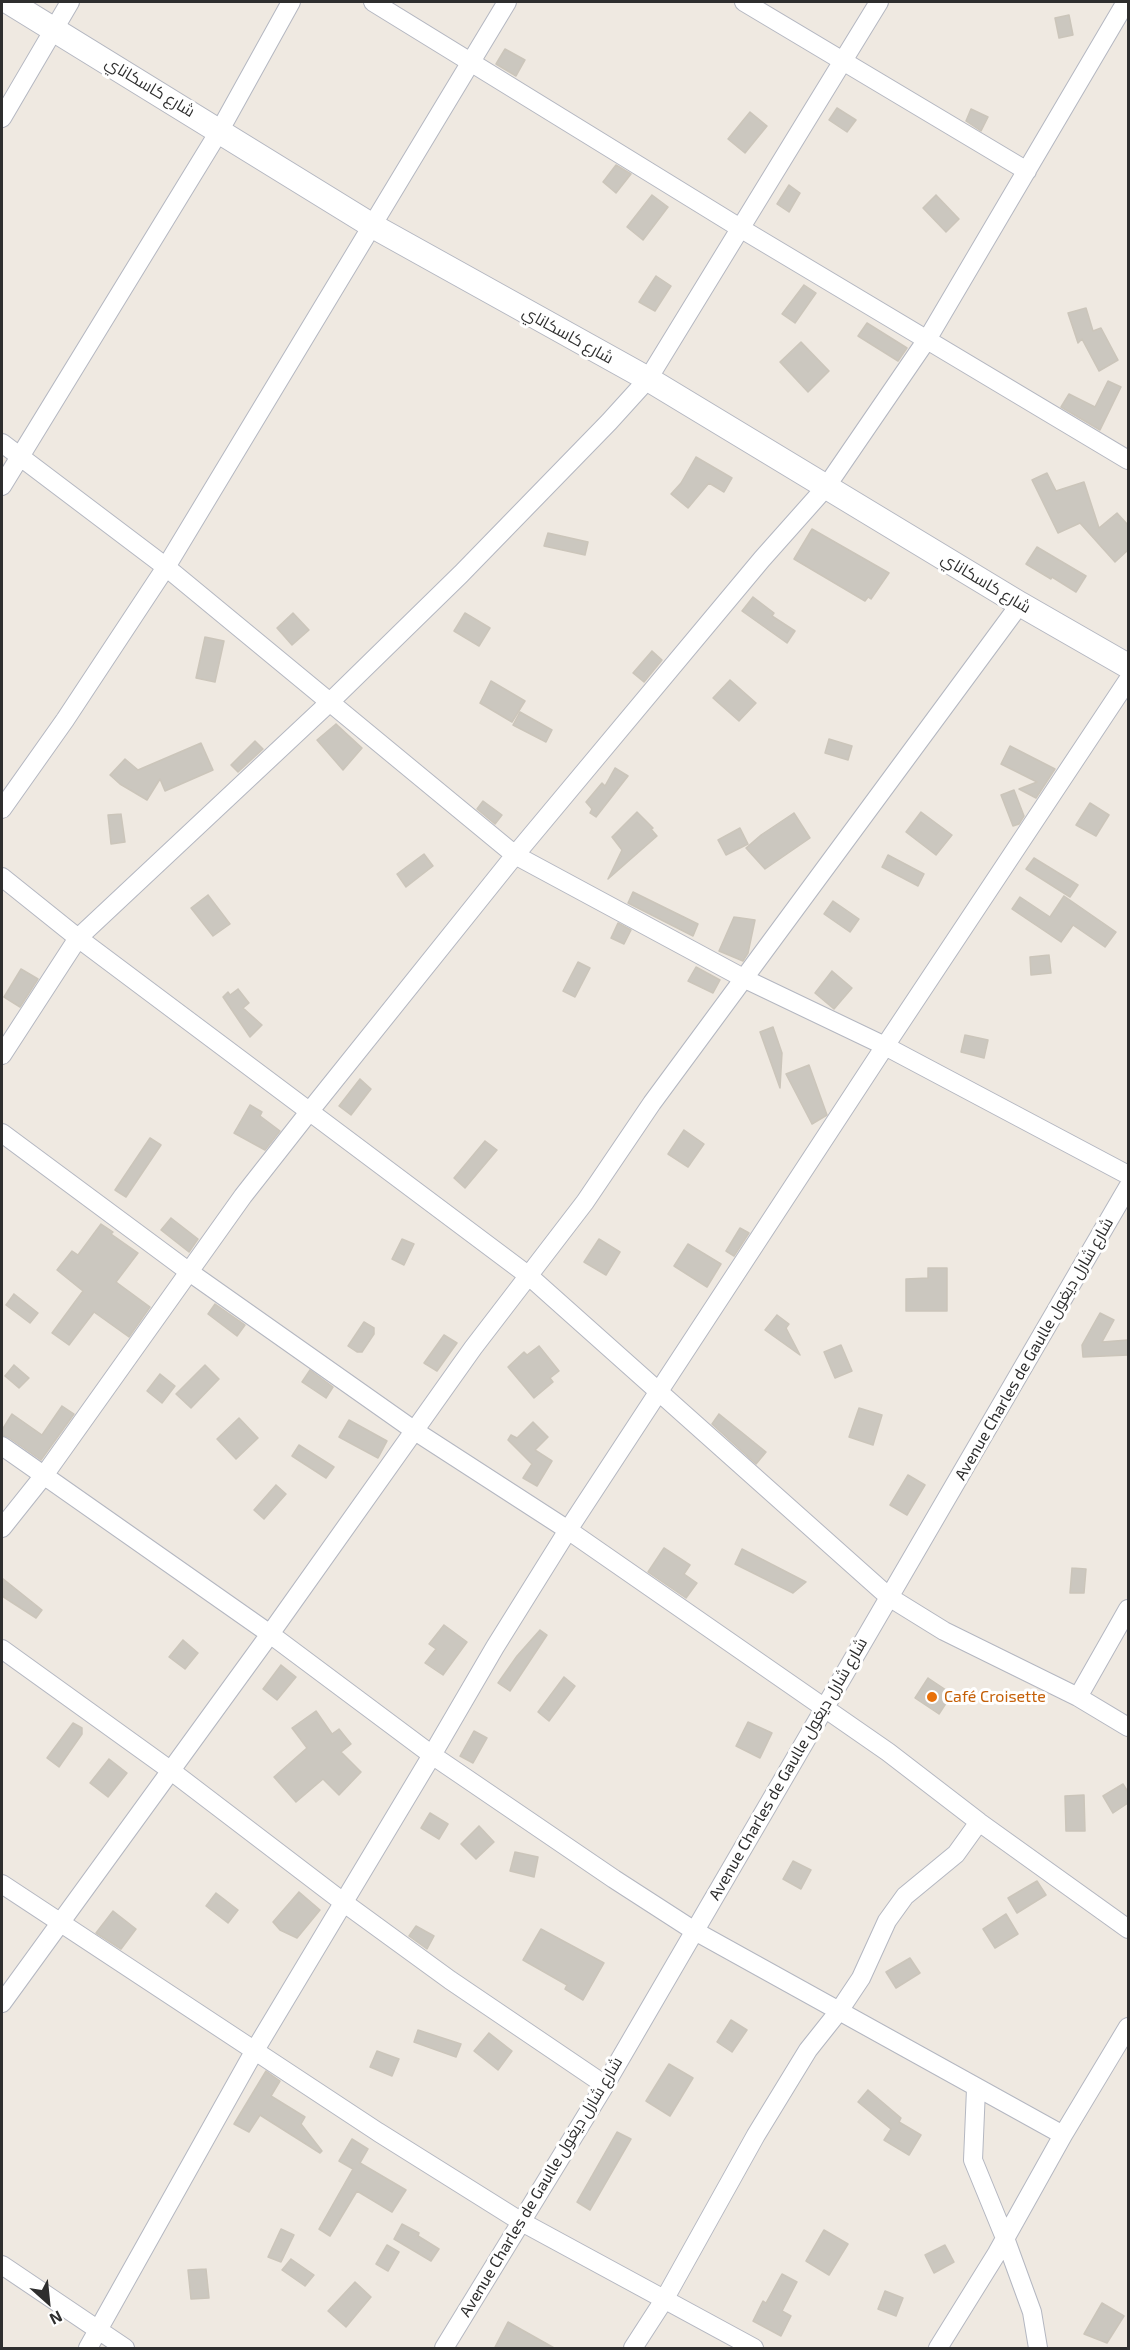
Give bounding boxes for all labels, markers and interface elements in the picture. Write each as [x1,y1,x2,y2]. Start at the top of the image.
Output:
street label: شارع كاسكاناي [102,53,198,121]
street label: شارع كاسكاناي [519,302,617,368]
street label: شارع كاسكاناي [938,549,1034,617]
street label: Avenue Charles de Gaulle شارع شارل ديغول [951,1214,1117,1484]
street label: Avenue Charles de Gaulle شارع شارل ديغول [705,1634,871,1904]
place label: Café Croisette [944,1687,1046,1707]
marker: Café Croisette [925,1690,939,1704]
street label: Avenue Charles de Gaulle شارع شارل ديغول [456,2054,626,2320]
north arrow [18,2272,78,2332]
text: N [47,2307,66,2330]

